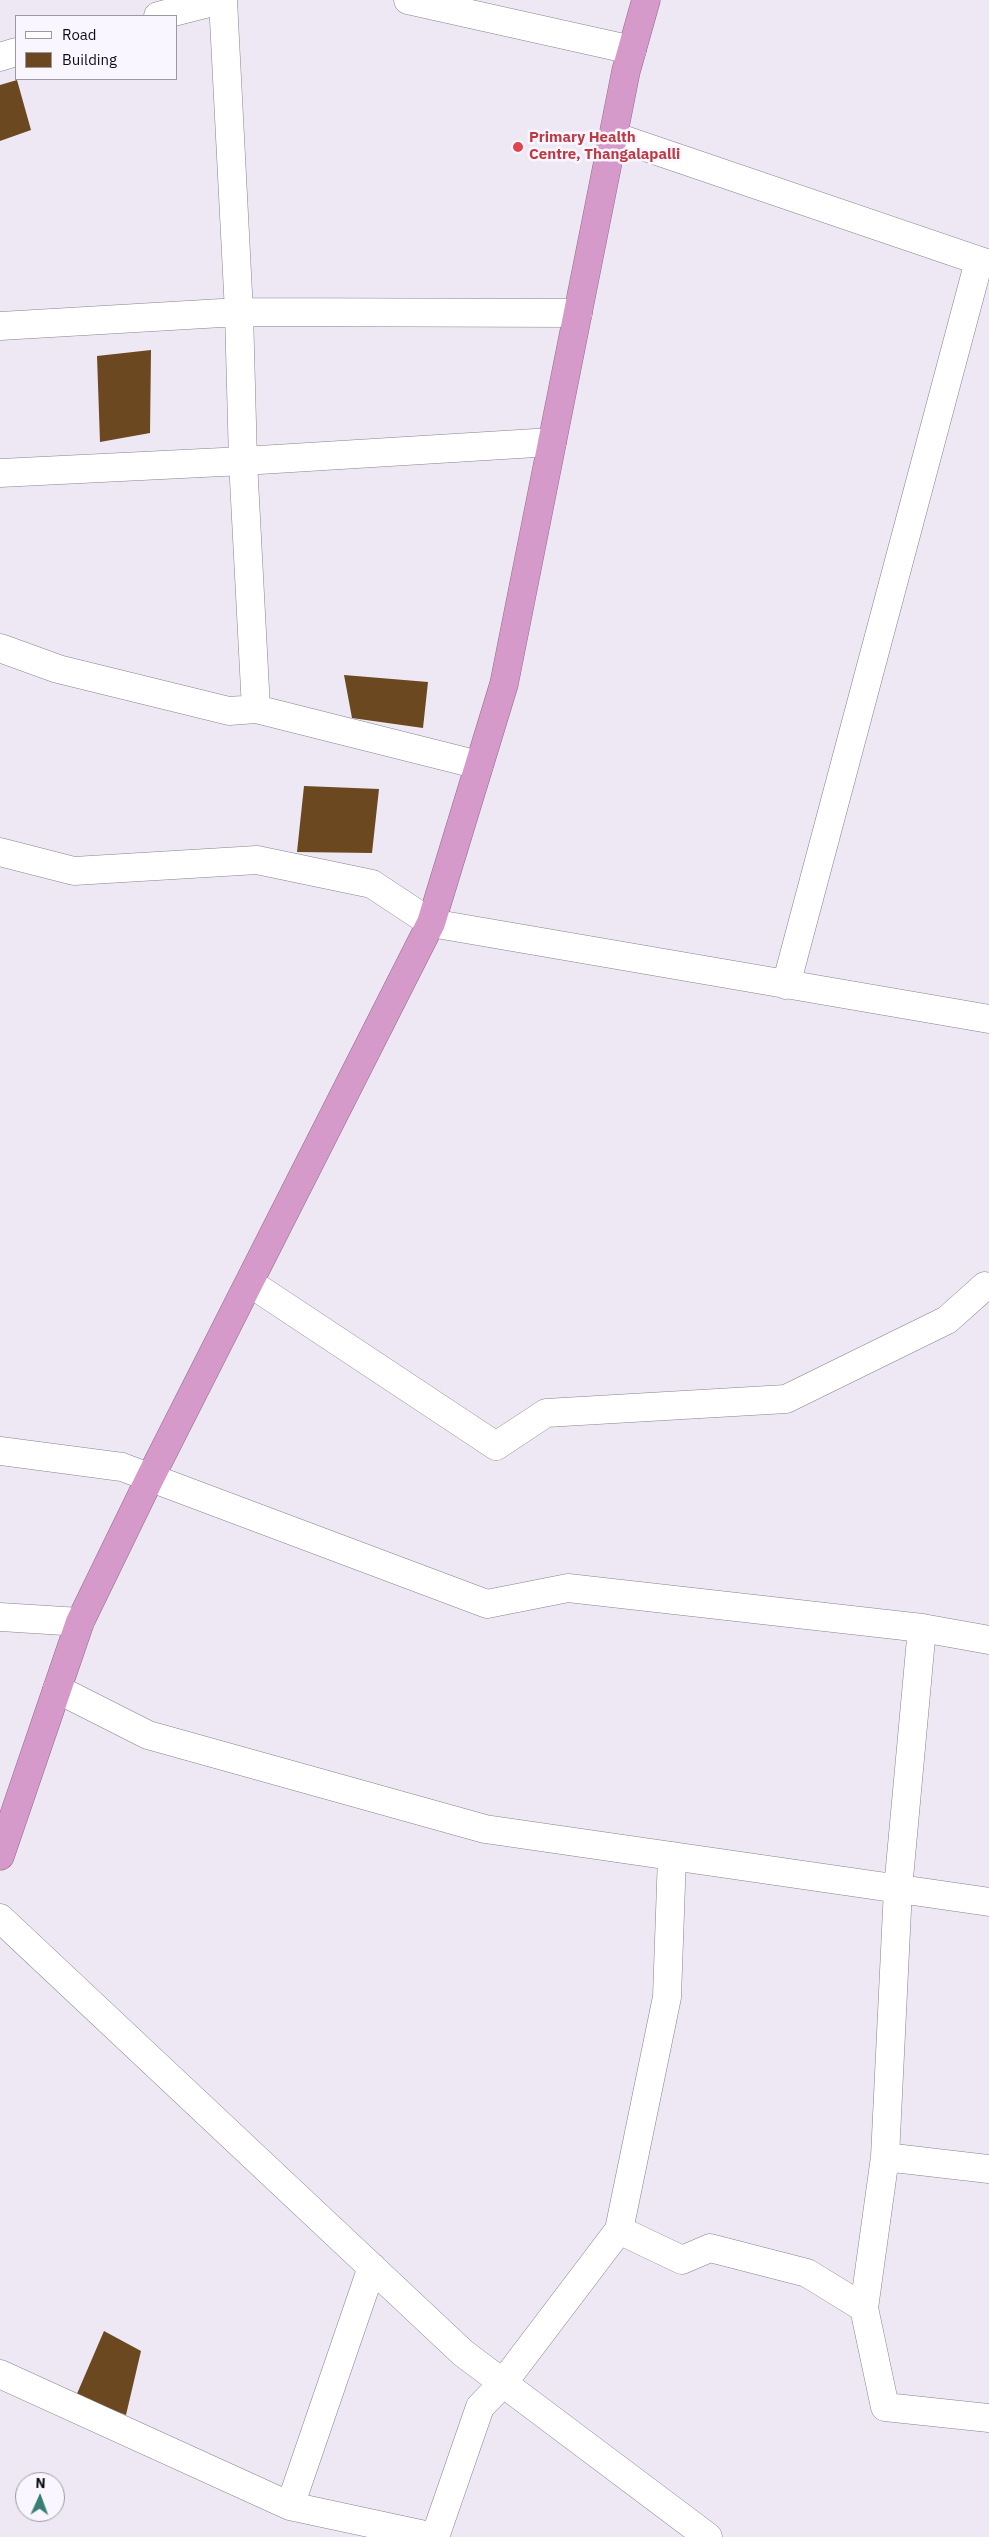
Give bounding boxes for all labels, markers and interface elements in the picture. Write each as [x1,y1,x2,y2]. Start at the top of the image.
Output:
legend [15,15,178,80]
text: Road [62,25,97,44]
text: Building [62,50,117,69]
place label: Primary Health Centre, Thangalapalli [529,129,680,164]
marker: Primary Health Centre, Thangalapalli [511,140,525,154]
north arrow [15,2472,65,2522]
text: N [35,2474,46,2492]

